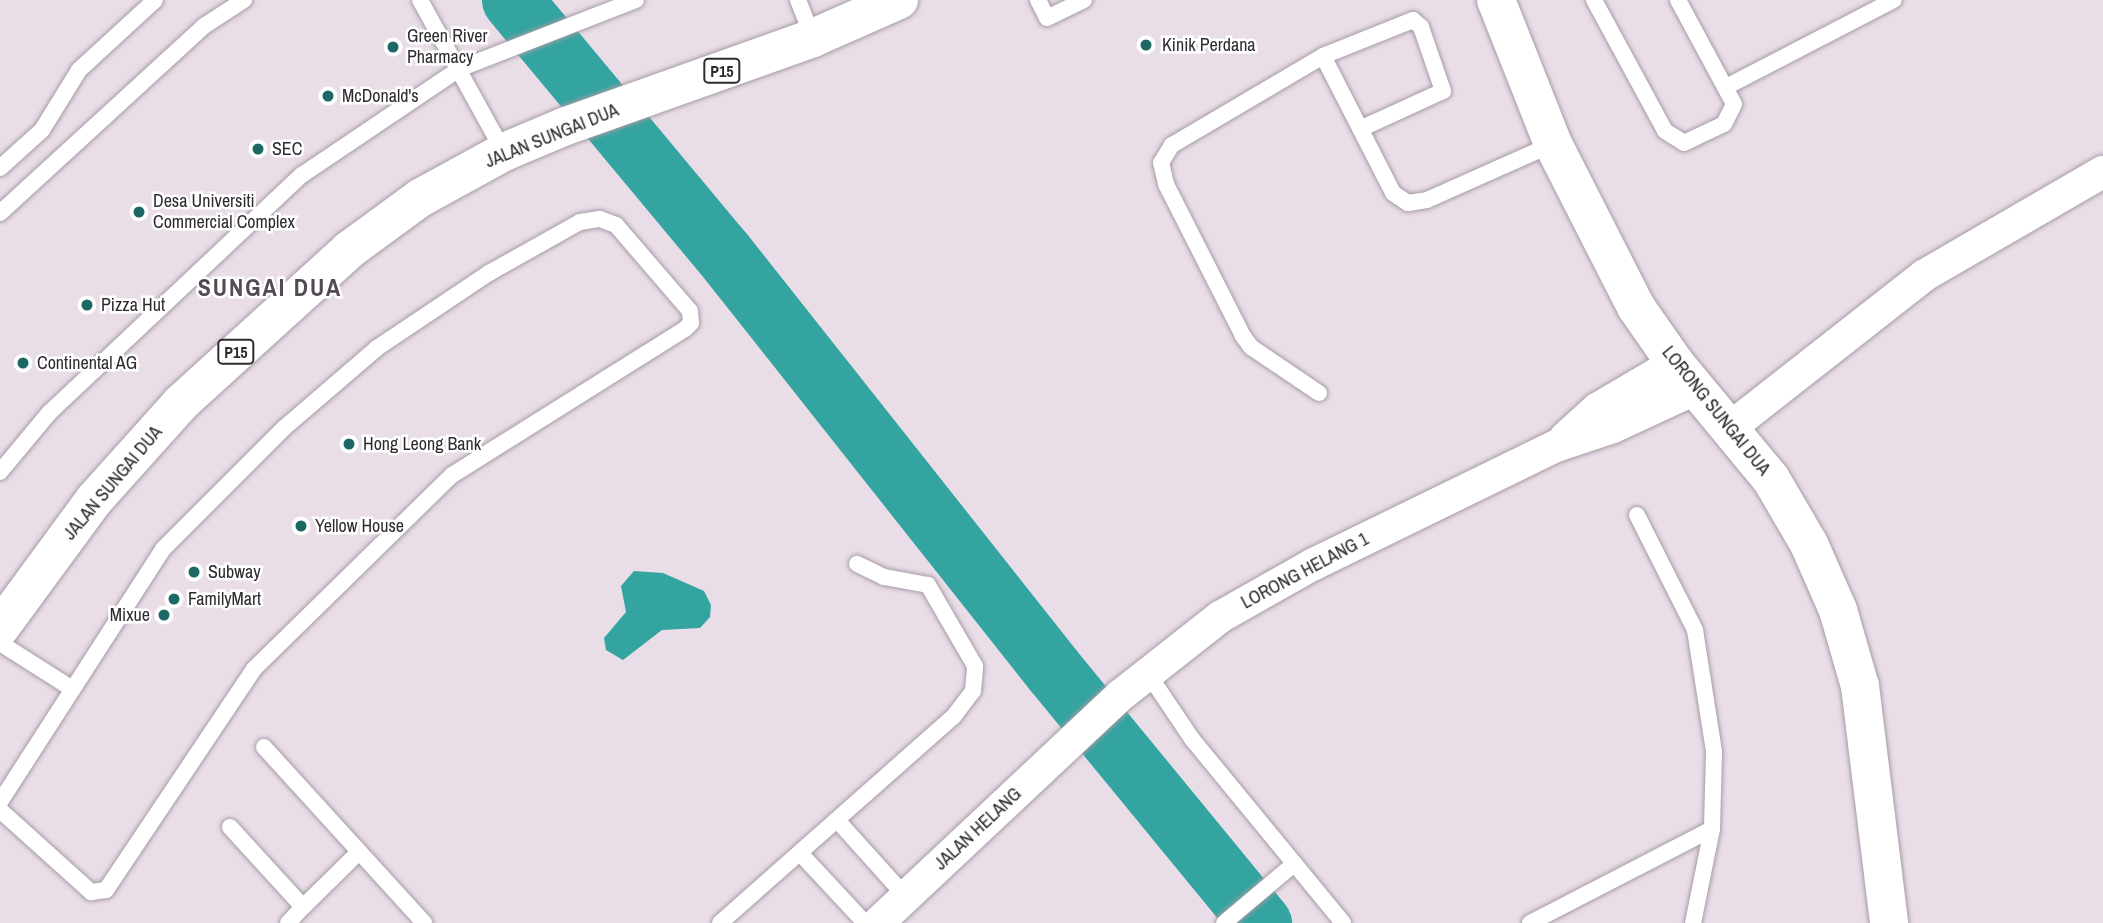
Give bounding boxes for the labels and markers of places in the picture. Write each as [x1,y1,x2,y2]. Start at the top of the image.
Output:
place label: Green River Pharmacy [407,26,487,68]
place label: Kinik Perdana [1162,34,1256,56]
marker: Kinik Perdana [1136,35,1156,55]
marker: Green River Pharmacy [385,39,401,55]
place label: McDonald's [342,85,419,107]
marker: McDonald's [320,88,336,104]
place label: SEC [272,138,302,160]
marker: SEC [250,141,266,157]
place label: Desa Universiti Commercial Complex [153,191,295,234]
marker: Desa Universiti Commercial Complex [131,204,147,220]
place label: Pizza Hut [101,294,165,316]
marker: Pizza Hut [79,297,95,313]
place label: Continental AG [37,352,138,374]
marker: Continental AG [15,355,31,371]
place label: Hong Leong Bank [363,433,481,455]
marker: Hong Leong Bank [341,436,357,452]
place label: Yellow House [315,515,404,537]
marker: Yellow House [293,518,309,534]
place label: Subway [208,561,261,583]
marker: Subway [186,564,202,580]
place label: FamilyMart [188,588,261,610]
marker: FamilyMart [166,591,182,607]
place label: Mixue [110,604,150,626]
marker: Mixue [156,607,172,623]

